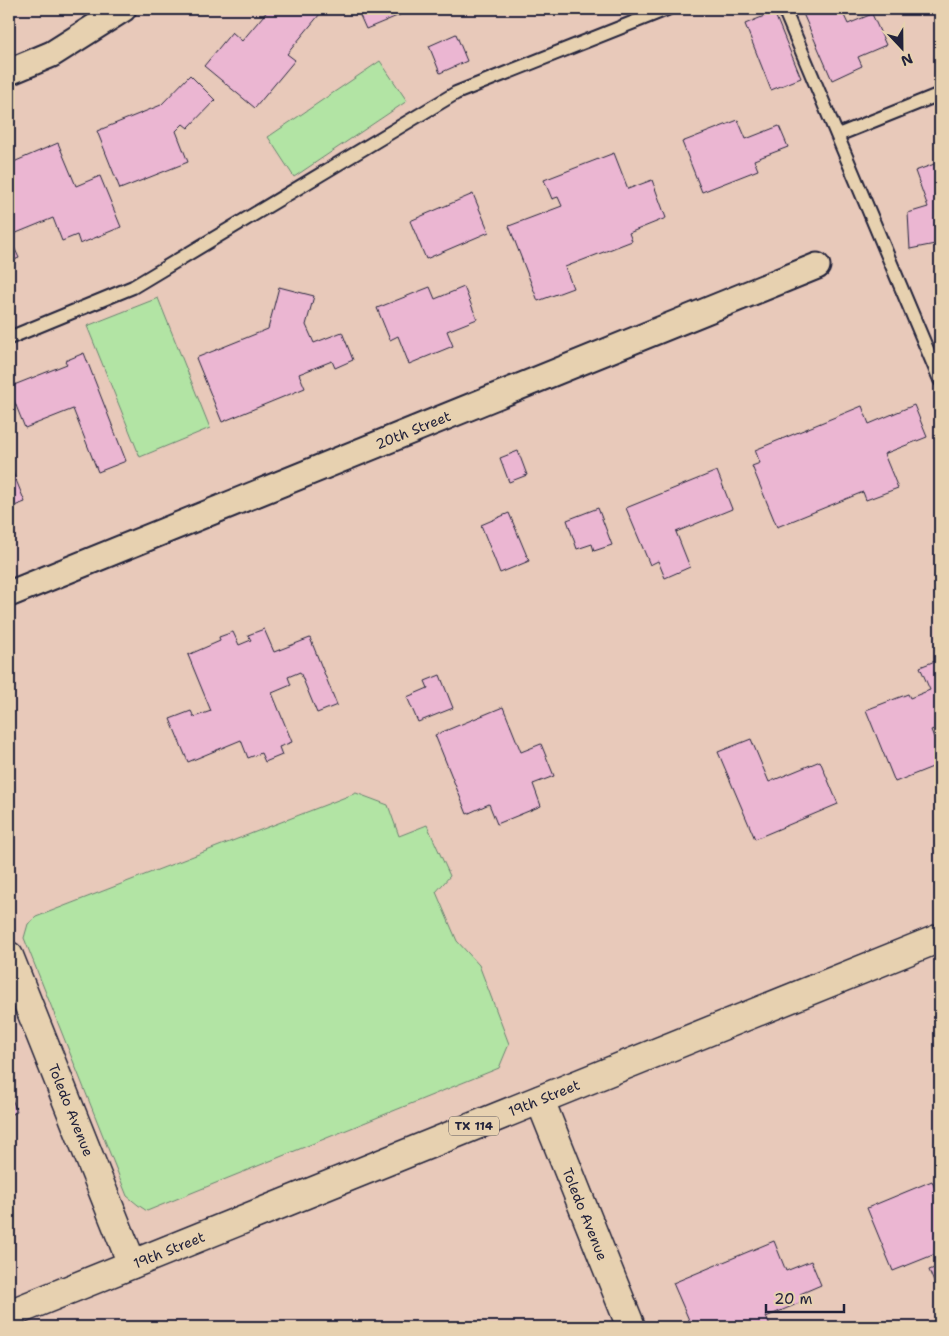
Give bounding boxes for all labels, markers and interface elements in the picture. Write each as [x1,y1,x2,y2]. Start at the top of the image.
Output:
north arrow [876,22,926,72]
text: N [898,50,915,70]
street label: 20th Street [373,407,453,453]
street label: Toledo Avenue [44,1061,98,1159]
street label: 19th Street [506,1076,582,1120]
road number: TX 114 [449,1116,499,1136]
street label: Toledo Avenue [558,1165,612,1263]
street label: 19th Street [131,1228,207,1272]
scale bar [766,1281,844,1313]
text: 20 m [774,1289,813,1309]

